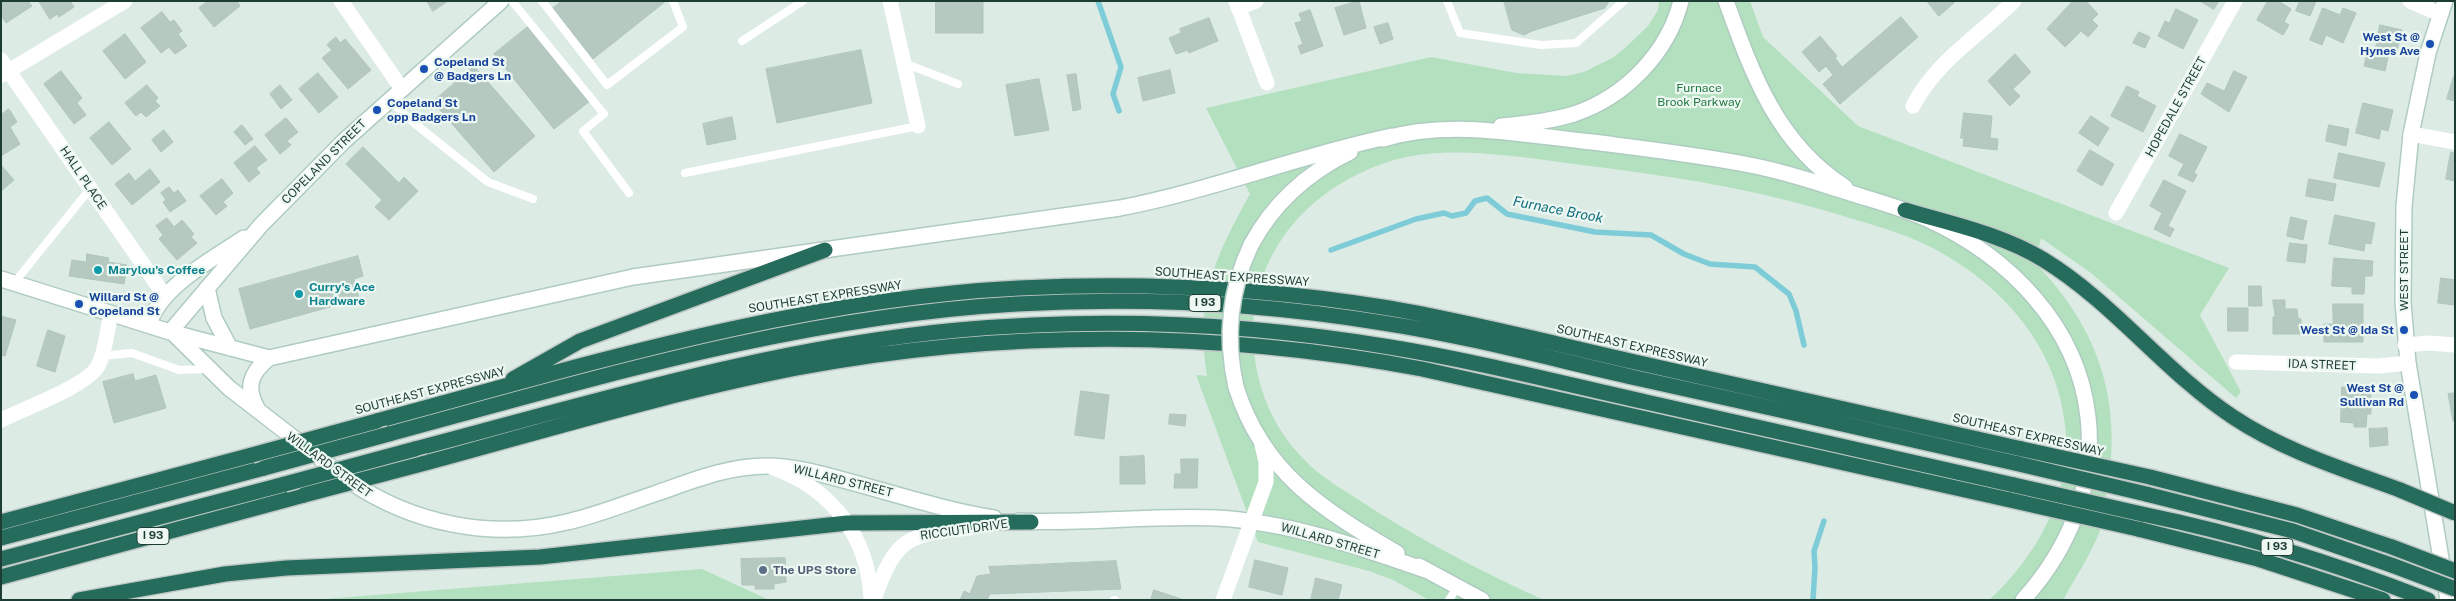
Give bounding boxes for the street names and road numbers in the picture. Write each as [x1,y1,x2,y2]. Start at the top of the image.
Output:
street label: HOPEDALE STREET [2142,54,2210,160]
street label: COPELAND STREET [279,117,369,207]
street label: HALL PLACE [57,144,109,212]
street label: WEST STREET [2397,229,2411,311]
street label: SOUTHEAST EXPRESSWAY [1154,264,1310,290]
street label: SOUTHEAST EXPRESSWAY [747,278,903,316]
road number: I 93 [1189,294,1221,312]
street label: SOUTHEAST EXPRESSWAY [1555,322,1709,370]
street label: IDA STREET [2288,357,2356,373]
street label: SOUTHEAST EXPRESSWAY [353,364,507,418]
street label: SOUTHEAST EXPRESSWAY [1951,411,2105,459]
street label: WILLARD STREET [283,429,375,501]
street label: WILLARD STREET [792,462,894,500]
street label: RICCIUTI DRIVE [919,517,1009,543]
street label: WILLARD STREET [1279,520,1381,562]
road number: I 93 [137,528,169,544]
road number: I 93 [2261,538,2293,556]

